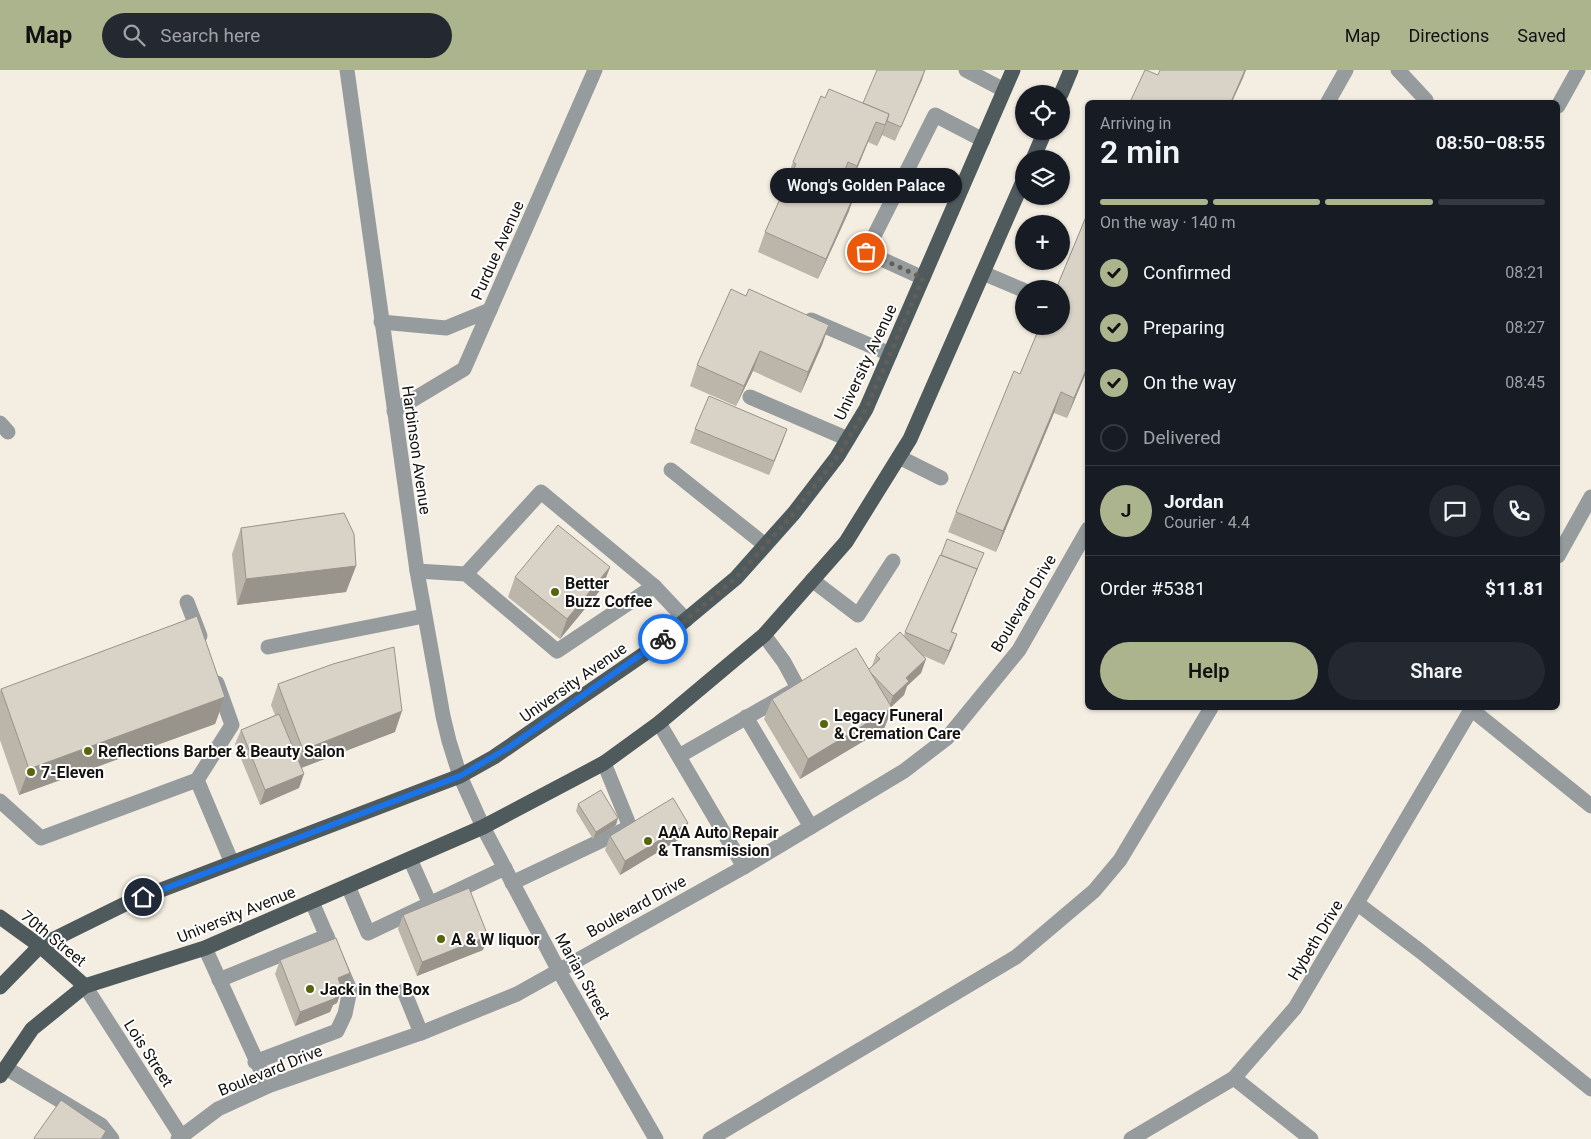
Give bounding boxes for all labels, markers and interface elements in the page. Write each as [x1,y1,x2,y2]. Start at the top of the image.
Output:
search box [102,13,452,58]
text: Map [25,21,72,49]
icon: search [120,21,148,49]
text: Search here [160,24,260,47]
text: Map [1345,25,1380,46]
text: Directions [1408,25,1489,46]
text: Saved [1517,25,1566,46]
map controls [1015,85,1070,335]
button: locate [1015,85,1070,140]
text: Arriving in [1100,114,1171,133]
text: 08:50–08:55 [1436,131,1545,154]
text: 2 min [1100,133,1180,171]
button: layers [1015,150,1070,205]
callout: Wong's Golden Palace [770,167,962,202]
text: Wong's Golden Palace [787,176,945,195]
street label: Purdue Avenue [467,198,528,303]
text: On the way · 140 m [1100,213,1236,232]
button: + [1015,215,1070,270]
pin [845,231,887,273]
icon: bag [852,238,880,266]
icon: check [1100,259,1128,287]
text: Confirmed [1143,261,1231,284]
text: 08:21 [1505,263,1545,282]
button: − [1015,280,1070,335]
street label: University Avenue [830,301,901,423]
icon: check [1100,314,1128,342]
text: Preparing [1143,316,1225,339]
text: 08:27 [1505,318,1545,337]
icon: check [1100,369,1128,397]
text: On the way [1143,371,1236,394]
text: 08:45 [1505,373,1545,392]
street label: Harbinson Avenue [398,384,435,516]
text: Delivered [1143,426,1221,449]
button: chat [1429,485,1481,537]
button: phone [1493,485,1545,537]
text: Jordan [1164,490,1224,513]
text: J [1121,499,1131,522]
text: Courier · 4.4 [1164,513,1250,532]
street label: Boulevard Drive [987,551,1060,656]
place label: Better Buzz Coffee [565,574,653,611]
text: Order #5381 [1100,577,1206,600]
text: $11.81 [1485,577,1545,600]
marker: Better Buzz Coffee [549,586,561,598]
courier [638,614,688,664]
icon: bike [649,625,677,653]
street label: University Avenue [516,639,630,726]
button: Help [1100,642,1318,700]
button: Share [1328,642,1545,700]
place label: Legacy Funeral & Cremation Care [834,706,961,743]
marker: Legacy Funeral & Cremation Care [818,718,830,730]
place label: Reflections Barber & Beauty Salon [98,742,345,761]
marker: Reflections Barber & Beauty Salon [82,745,94,757]
place label: 7-Eleven [41,763,104,782]
marker: 7-Eleven [25,766,37,778]
place label: AAA Auto Repair & Transmission [658,823,779,860]
marker: AAA Auto Repair & Transmission [642,835,654,847]
street label: Boulevard Drive [583,871,689,942]
pin [122,876,164,918]
street label: University Avenue [174,882,298,947]
icon: home [129,883,157,911]
street label: Hybeth Drive [1284,897,1347,984]
street label: 70th Street [17,906,90,970]
place label: A & W liquor [451,930,540,949]
street label: Marian Street [551,930,614,1023]
marker: A & W liquor [435,933,447,945]
place label: Jack in the Box [320,980,431,999]
marker: Jack in the Box [304,983,316,995]
street label: Lois Street [120,1016,177,1090]
street label: Boulevard Drive [215,1041,325,1100]

